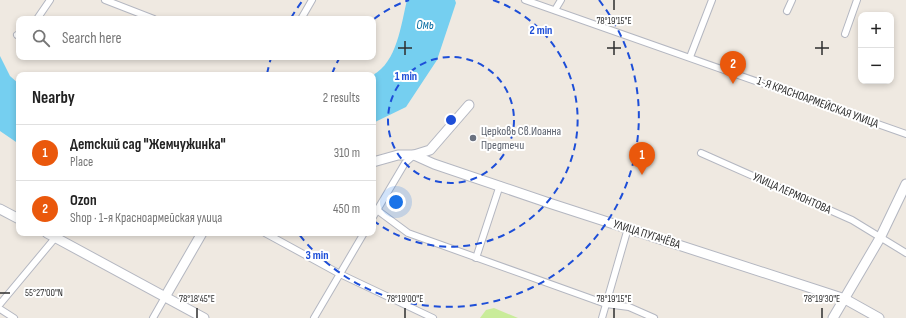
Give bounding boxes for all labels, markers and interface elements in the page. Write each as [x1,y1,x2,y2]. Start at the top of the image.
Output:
map controls [858,12,894,84]
button: + [858,12,894,48]
text: 78°19'15"E [596,15,632,27]
search box [16,16,376,60]
water label: Омь [416,17,434,33]
text: 2 min [530,23,552,38]
icon: search [30,27,52,49]
text: Search here [62,29,122,48]
button: − [858,48,894,84]
pin: 2 [720,51,746,84]
text: 1 min [395,69,417,84]
street label: 1-Я КРАСНОАРМЕЙСКАЯ УЛИЦА [755,73,881,132]
text: Nearby [32,88,75,108]
text: 2 results [323,90,360,106]
centre of rings [444,113,458,127]
place label: Церковь Св.Иоанна Предтечи [481,124,562,153]
marker: Церковь Св.Иоанна Предтечи [468,133,478,143]
text: Детский сад "Жемчужинка" [70,135,226,154]
pin: 1 [629,142,655,175]
text: 1 [42,145,48,161]
text: 310 m [334,145,360,161]
text: Place [70,154,93,170]
street label: УЛИЦА ЛЕРМОНТОВА [750,169,834,218]
text: Ozon [70,191,97,210]
your location [386,192,406,212]
text: 2 [42,201,48,217]
text: 450 m [333,201,360,217]
text: Shop · 1-я Красноармейская улица [70,210,222,226]
street label: УЛИЦА ПУГАЧЁВА [611,217,683,253]
text: 3 min [306,248,328,263]
text: 55°27'00"N [25,287,63,299]
text: 78°18'45"E [179,293,215,305]
text: 78°19'00"E [387,293,423,305]
text: 78°19'15"E [596,293,632,305]
text: 78°19'30"E [804,293,840,305]

